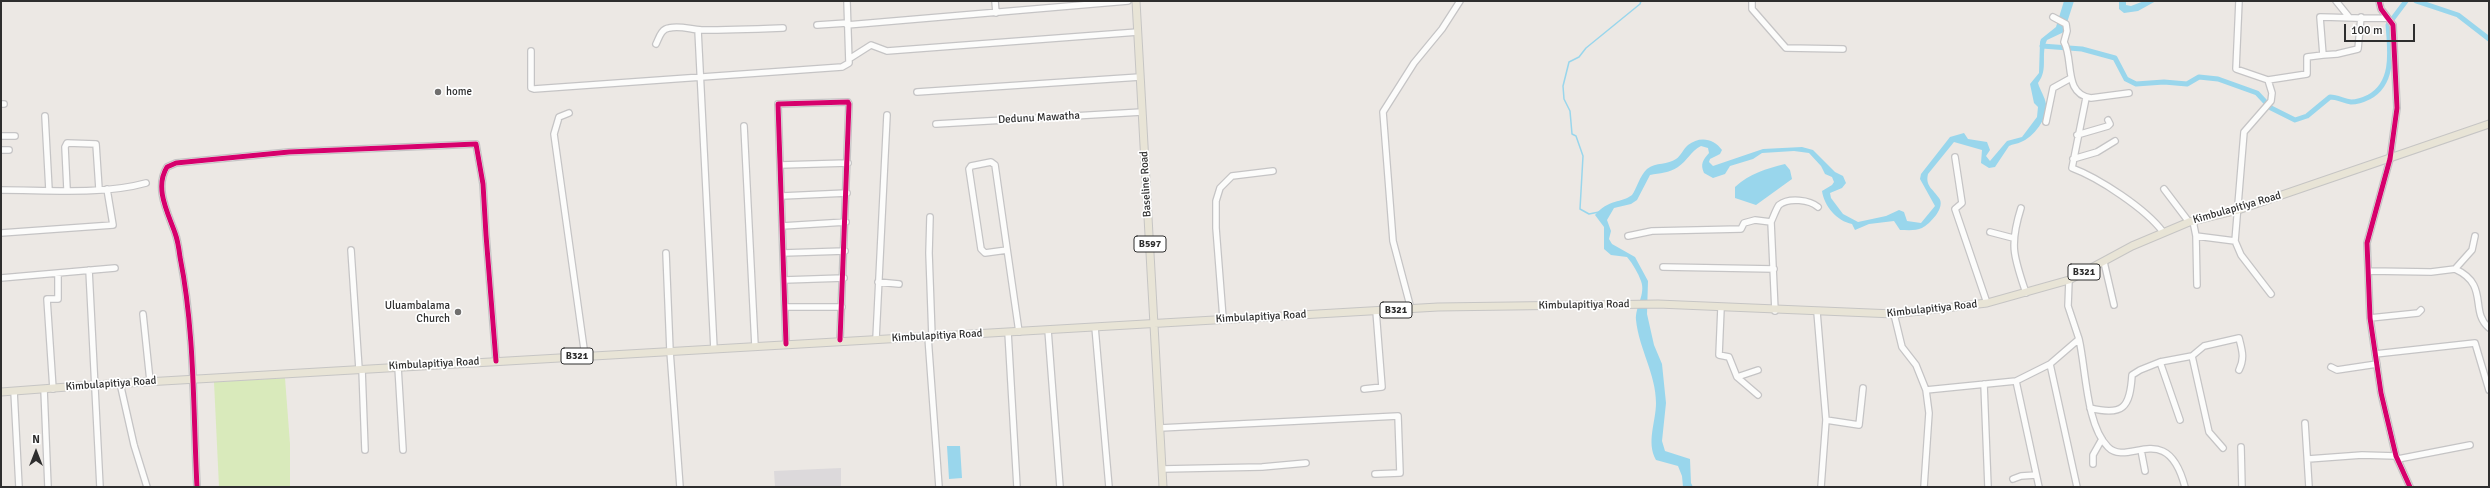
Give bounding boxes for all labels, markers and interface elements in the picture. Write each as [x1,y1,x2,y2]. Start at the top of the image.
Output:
scale bar [2346,16,2417,42]
text: 100 m [2351,23,2383,38]
place label: home [446,85,472,99]
marker: home [433,87,443,97]
street label: Dedunu Mawatha [998,109,1080,127]
street label: Baseline Road [1138,151,1154,217]
street label: Kimbulapitiya Road [2191,189,2283,227]
road number: B597 [1134,236,1166,252]
road number: B321 [2068,264,2100,280]
street label: Kimbulapitiya Road [1538,298,1630,312]
street label: Kimbulapitiya Road [1886,298,1978,320]
place label: Uluambalama Church [385,299,450,325]
road number: B321 [1380,302,1412,318]
marker: Uluambalama Church [453,307,463,317]
street label: Kimbulapitiya Road [1215,308,1307,326]
street label: Kimbulapitiya Road [891,327,983,345]
road number: B321 [561,348,593,364]
street label: Kimbulapitiya Road [388,355,480,373]
street label: Kimbulapitiya Road [65,374,157,394]
north arrow [16,432,56,472]
text: N [32,433,40,446]

